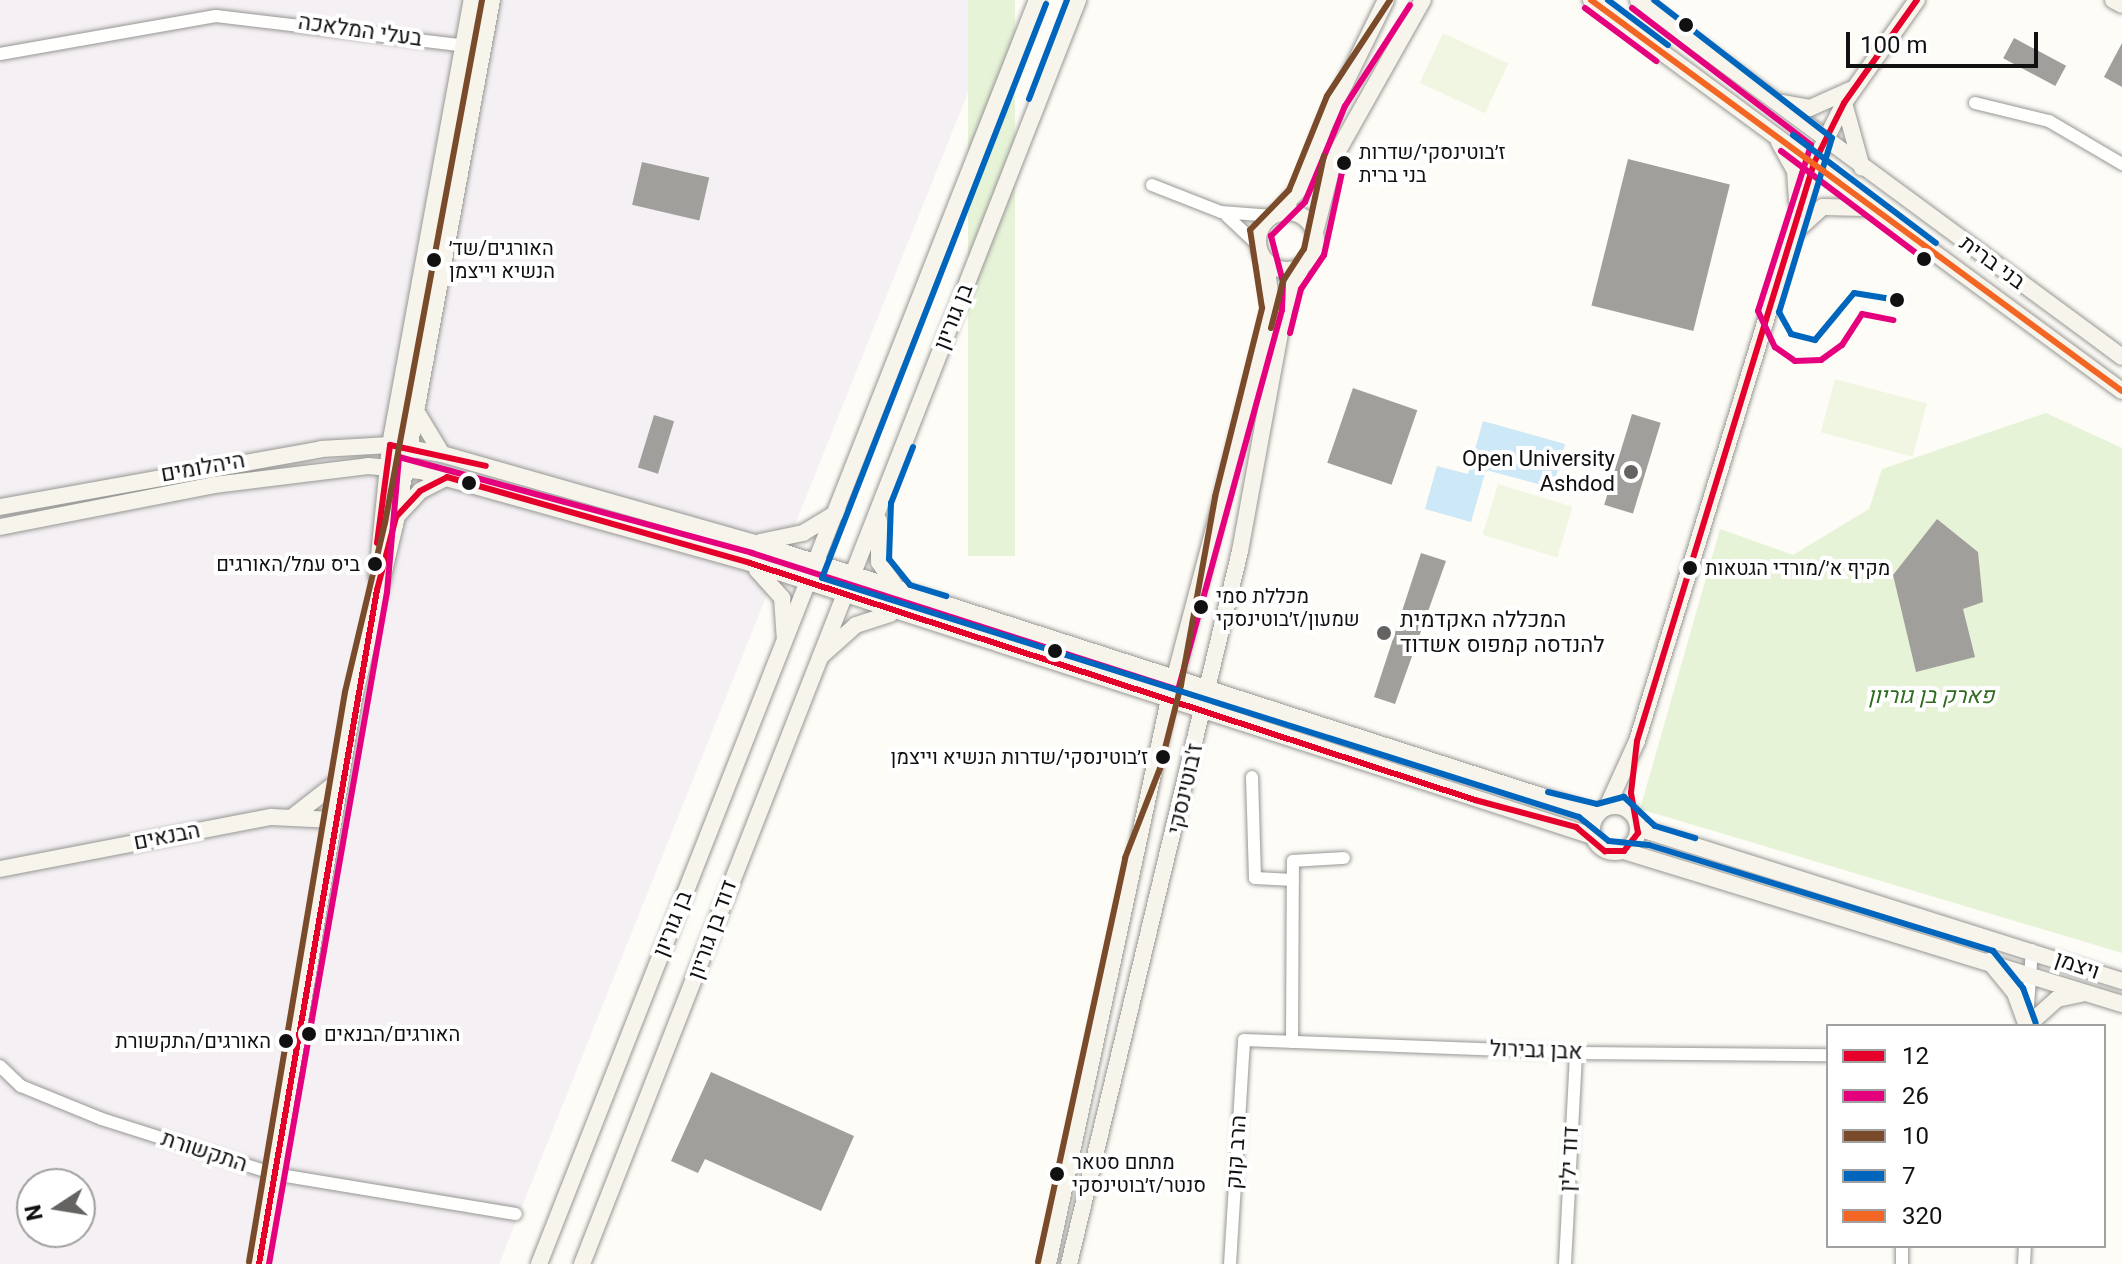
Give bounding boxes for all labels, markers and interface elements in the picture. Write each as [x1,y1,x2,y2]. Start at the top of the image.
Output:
street label: בעלי המלאכה [296,9,424,53]
scale bar [1850,16,2042,66]
unlabelled marker [1678,17,1694,33]
text: 100 m [1860,28,1927,63]
place label: ז׳בוטינסקי/שדרות בני ברית [1359,140,1505,187]
marker: ז׳בוטינסקי/שדרות בני ברית [1336,155,1352,171]
street label: בני ברית [1954,230,2030,296]
place label: האורגים/שד׳ הנשיא וייצמן [449,236,555,283]
unlabelled marker [1916,251,1932,267]
marker: האורגים/שד׳ הנשיא וייצמן [426,252,442,268]
street label: בן גוריון [929,280,979,354]
unlabelled marker [1889,292,1905,308]
place label: Open University Ashdod [1462,446,1615,498]
street label: היהלומים [159,448,247,488]
marker: Open University Ashdod [1622,463,1640,481]
unlabelled marker [461,475,477,491]
place label: ביס עמל/האורגים [216,552,360,576]
marker: ביס עמל/האורגים [367,556,383,572]
place label: מקיף א׳/מורדי הגטאות [1705,556,1890,580]
marker: מקיף א׳/מורדי הגטאות [1682,560,1698,576]
place label: מכללת סמי שמעון/ז׳בוטינסקי [1216,584,1360,631]
marker: מכללת סמי שמעון/ז׳בוטינסקי [1193,599,1209,615]
place label: המכללה האקדמית להנדסה קמפוס אשדוד [1400,607,1604,658]
marker: המכללה האקדמית להנדסה קמפוס אשדוד [1375,624,1393,642]
unlabelled marker [1047,643,1063,659]
park label: פארק בן גוריון [1868,684,1994,710]
street label: ז'בוטינסקי [1163,741,1209,837]
place label: ז׳בוטינסקי/שדרות הנשיא וייצמן [891,745,1148,769]
marker: ז׳בוטינסקי/שדרות הנשיא וייצמן [1155,749,1171,765]
street label: הבנאים [131,818,203,856]
street label: דוד בן גוריון [683,877,743,983]
street label: בן גוריון [648,887,698,961]
street label: ויצמן [2051,946,2103,986]
place label: האורגים/הבנאים [324,1022,460,1046]
legend [1826,1024,2106,1248]
marker: האורגים/הבנאים [301,1026,317,1042]
place label: האורגים/התקשורת [115,1029,271,1053]
marker: האורגים/התקשורת [278,1033,294,1049]
street label: אבן גבירול [1489,1036,1583,1066]
text: 12 [1902,1039,1929,1074]
text: 26 [1902,1079,1929,1114]
street label: הרב קוק [1221,1114,1253,1190]
text: 10 [1902,1119,1929,1154]
street label: דוד ילין [1555,1125,1585,1193]
street label: התקשורת [158,1126,250,1178]
place label: מתחם סטאר סנטר/ז׳בוטינסקי [1072,1150,1206,1197]
text: 7 [1902,1159,1916,1194]
marker: מתחם סטאר סנטר/ז׳בוטינסקי [1049,1166,1065,1182]
north arrow [16,1168,96,1248]
text: 320 [1902,1199,1942,1234]
text: N [17,1202,52,1224]

